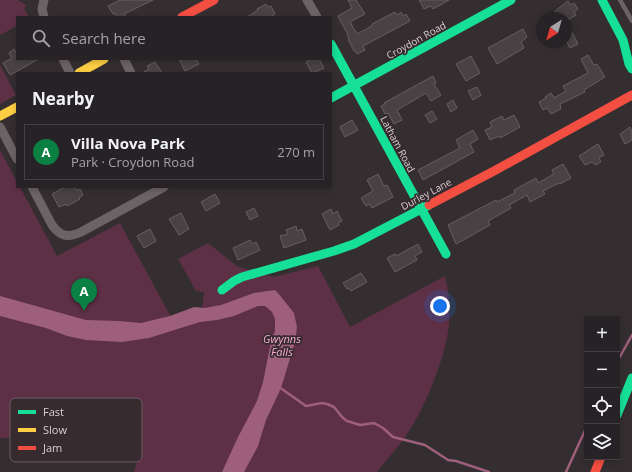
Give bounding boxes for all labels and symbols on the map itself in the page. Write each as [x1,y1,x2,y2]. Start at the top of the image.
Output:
north arrow [536,12,572,48]
street label: Croydon Road [384,18,448,62]
street label: Latham Road [377,113,419,175]
street label: Durley Lane [398,175,454,213]
pin: A [71,278,97,311]
your location [430,296,450,316]
water label: Gwynns Falls [263,331,301,359]
legend [10,398,142,462]
text: Fast [43,404,64,419]
text: Slow [43,422,67,437]
text: Jam [42,440,62,455]

